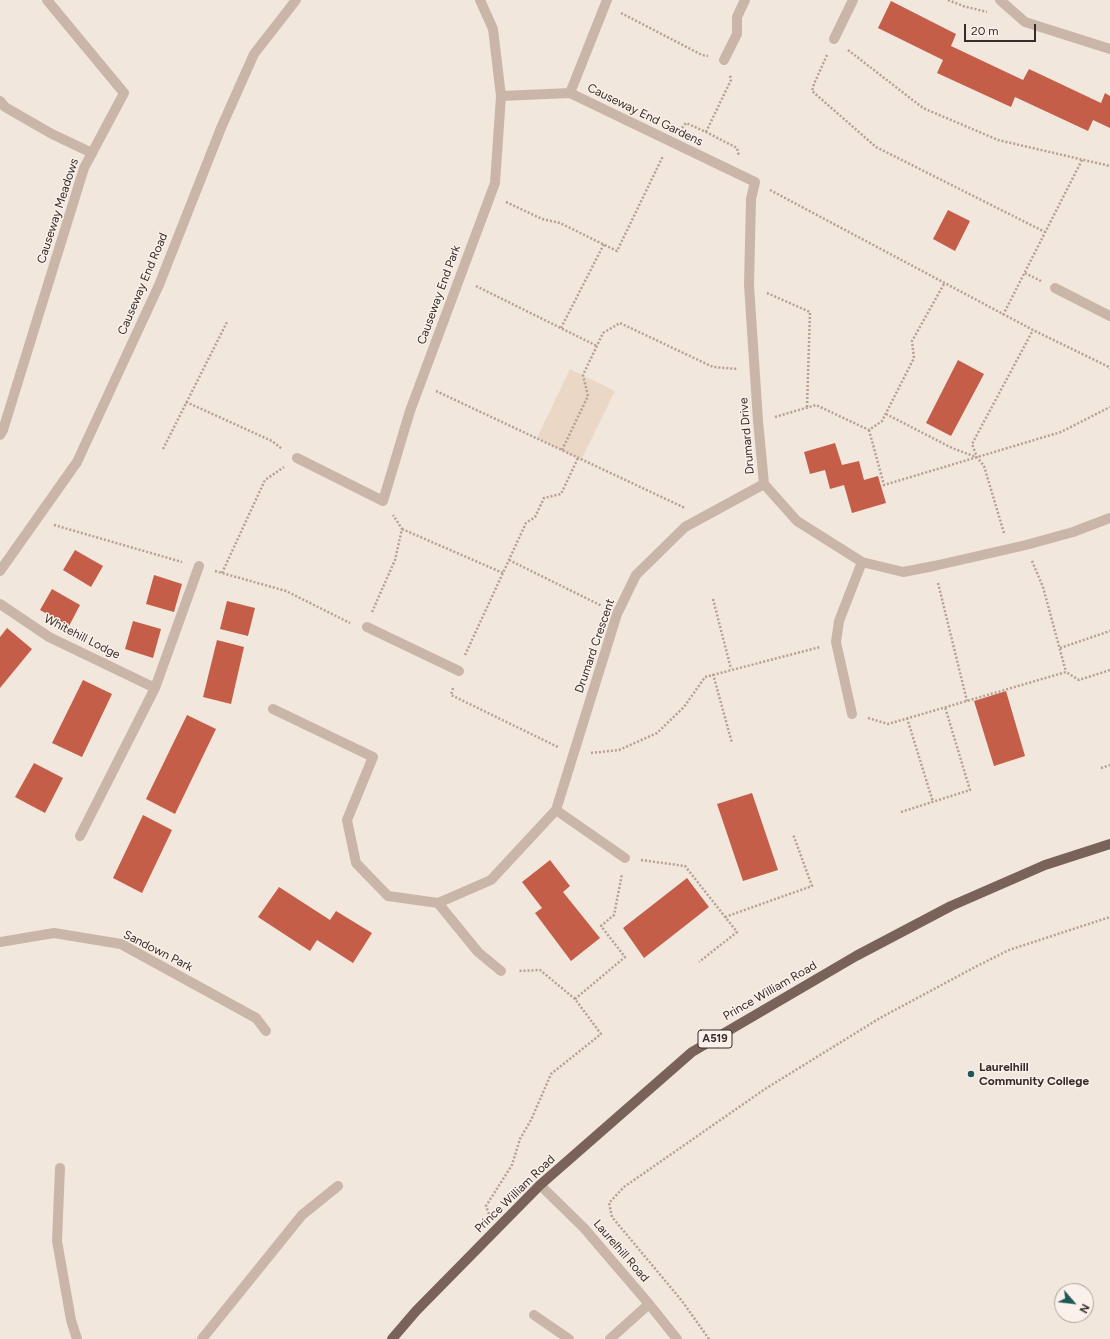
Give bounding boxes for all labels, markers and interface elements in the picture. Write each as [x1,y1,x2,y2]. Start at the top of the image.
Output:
scale bar [966,16,1038,42]
text: 20 m [971,24,999,38]
street label: Causeway End Gardens [585,81,705,149]
street label: Causeway Meadows [34,157,82,265]
street label: Causeway End Road [115,231,171,337]
street label: Causeway End Park [414,243,464,347]
street label: Drumard Drive [736,397,758,475]
street label: Drumard Crescent [572,597,618,695]
street label: Whitehill Lodge [41,612,123,662]
street label: Sandown Park [121,927,195,975]
street label: Prince William Road [721,958,819,1024]
road number: A519 [698,1030,732,1048]
place label: Laurelhill Community College [979,1060,1089,1088]
marker: Laurelhill Community College [966,1069,976,1079]
street label: Prince William Road [472,1152,558,1236]
street label: Laurelhill Road [590,1217,652,1285]
north arrow [1054,1283,1094,1323]
text: N [1076,1302,1092,1315]

